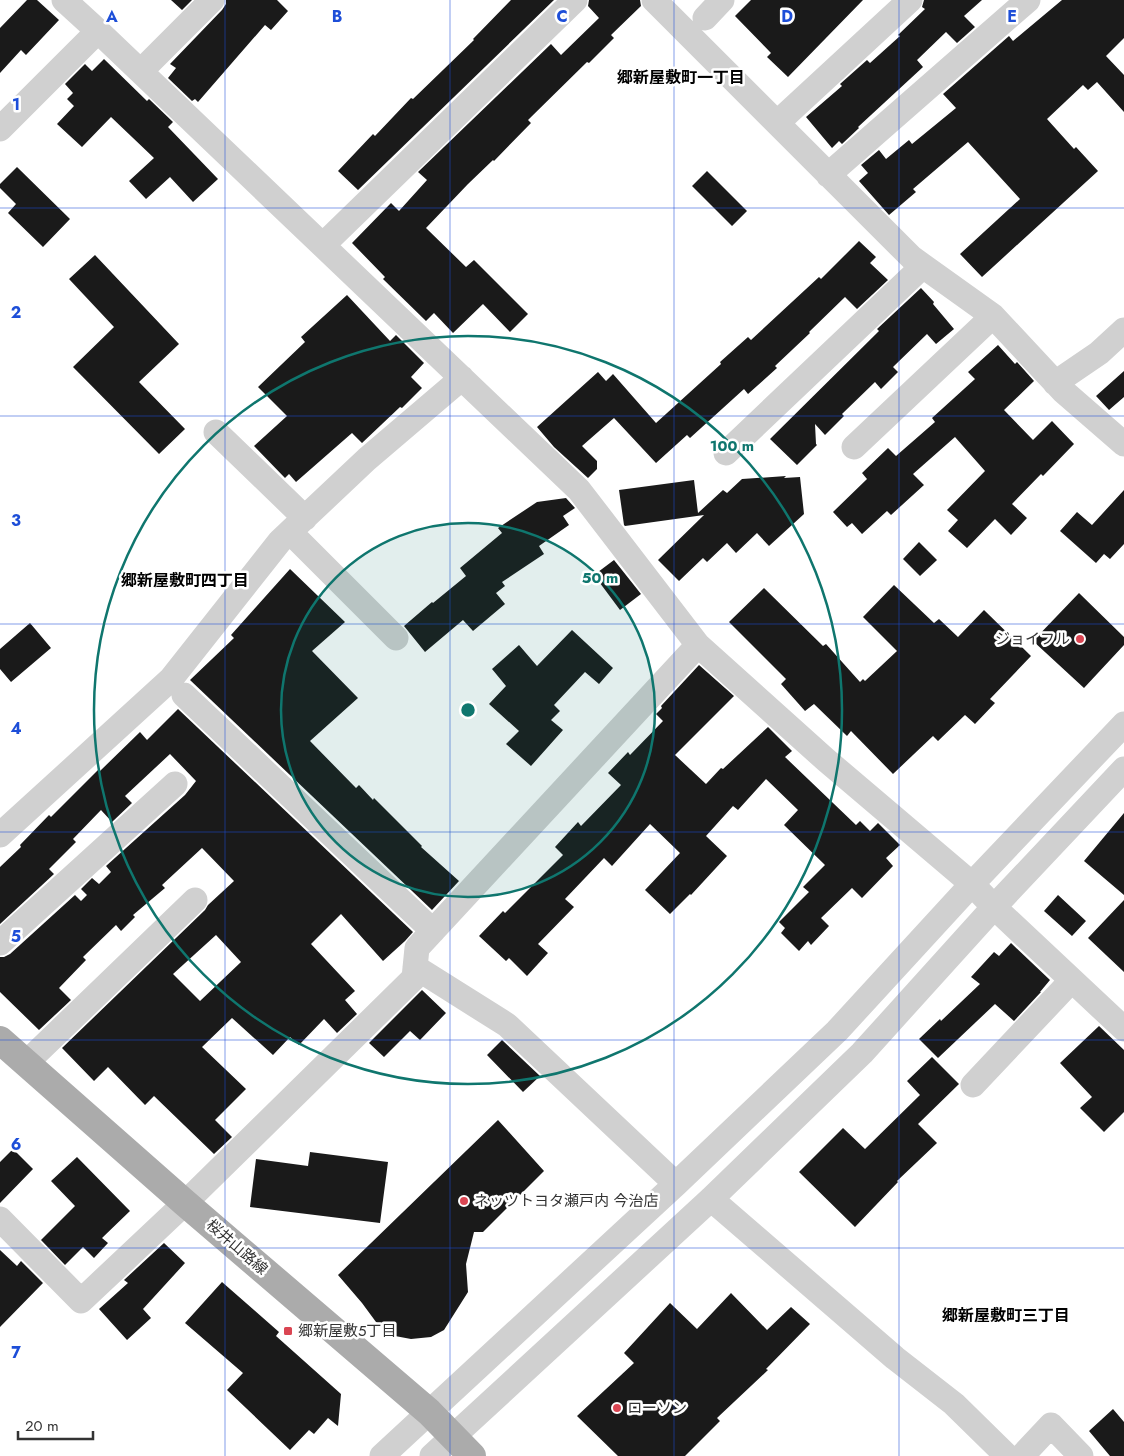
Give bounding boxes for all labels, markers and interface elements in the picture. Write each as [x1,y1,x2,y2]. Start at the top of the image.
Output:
text: A [105,5,118,28]
text: B [332,5,342,28]
text: C [556,5,568,28]
text: D [781,5,793,28]
text: E [1007,5,1017,28]
district label: 郷新屋敷町一丁目 [617,66,745,89]
text: 1 [12,93,20,116]
text: 2 [11,301,21,324]
text: 100 m [710,435,754,457]
text: 3 [11,509,21,532]
text: 50 m [582,567,618,589]
district label: 郷新屋敷町四丁目 [121,569,249,592]
place label: ジョイフル [995,628,1070,650]
marker: ジョイフル [1074,633,1086,645]
centre of rings [459,701,477,719]
text: 4 [10,717,22,740]
text: 5 [11,925,21,948]
text: 6 [11,1133,21,1156]
place label: ネッツトヨタ瀬戸内 今治店 [474,1190,659,1212]
marker: ネッツトヨタ瀬戸内 今治店 [458,1195,470,1207]
street label: 桜井山路線 [201,1214,273,1280]
district label: 郷新屋敷町三丁目 [942,1304,1070,1327]
place label: 郷新屋敷5丁目 [298,1320,396,1342]
marker: 郷新屋敷5丁目 [282,1325,294,1337]
text: 7 [11,1341,21,1364]
place label: ローソン [627,1397,687,1419]
marker: ローソン [611,1402,623,1414]
scale bar [18,1408,92,1440]
text: 20 m [25,1415,59,1437]

